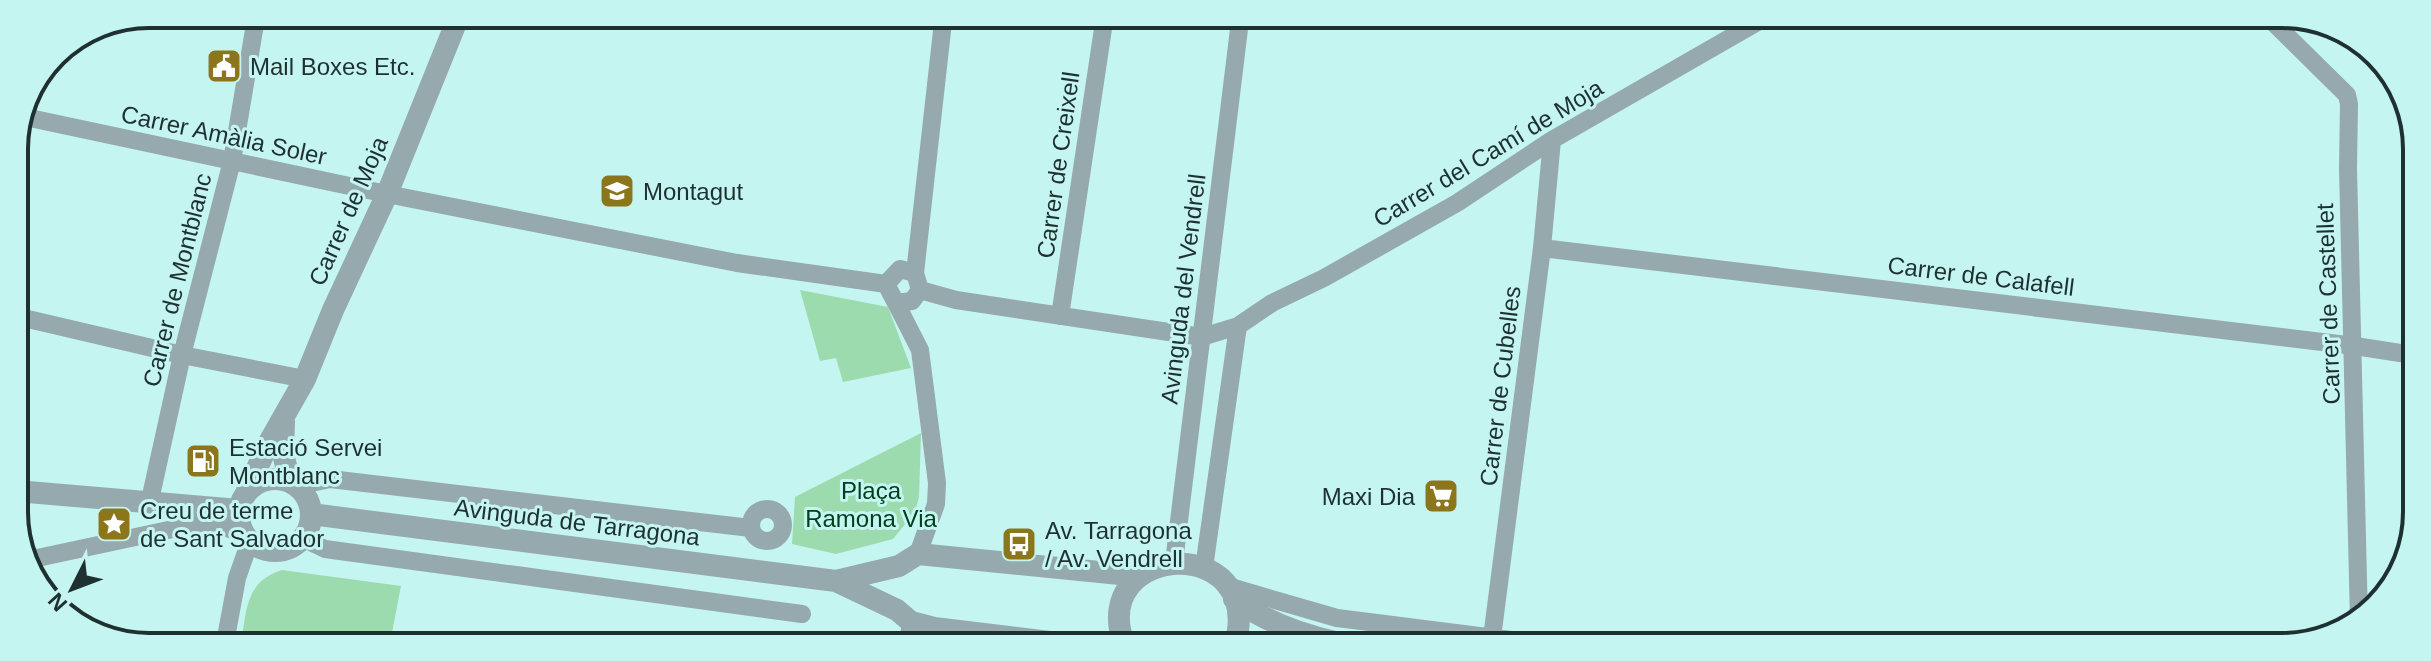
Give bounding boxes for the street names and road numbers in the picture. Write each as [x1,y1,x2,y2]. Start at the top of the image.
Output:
street label: Carrer de Creixell [1032,70,1084,260]
street label: Carrer del Camí de Moja [1368,73,1608,232]
street label: Carrer Amàlia Soler [119,100,329,170]
street label: Carrer de Moja [303,132,393,290]
street label: Carrer de Montblanc [137,171,217,389]
street label: Avinguda del Vendrell [1155,172,1211,406]
street label: Carrer de Castellet [2311,203,2345,405]
street label: Carrer de Calafell [1886,251,2076,301]
street label: Carrer de Cubelles [1474,284,1526,488]
street label: Avinguda de Tarragona [453,494,702,551]

